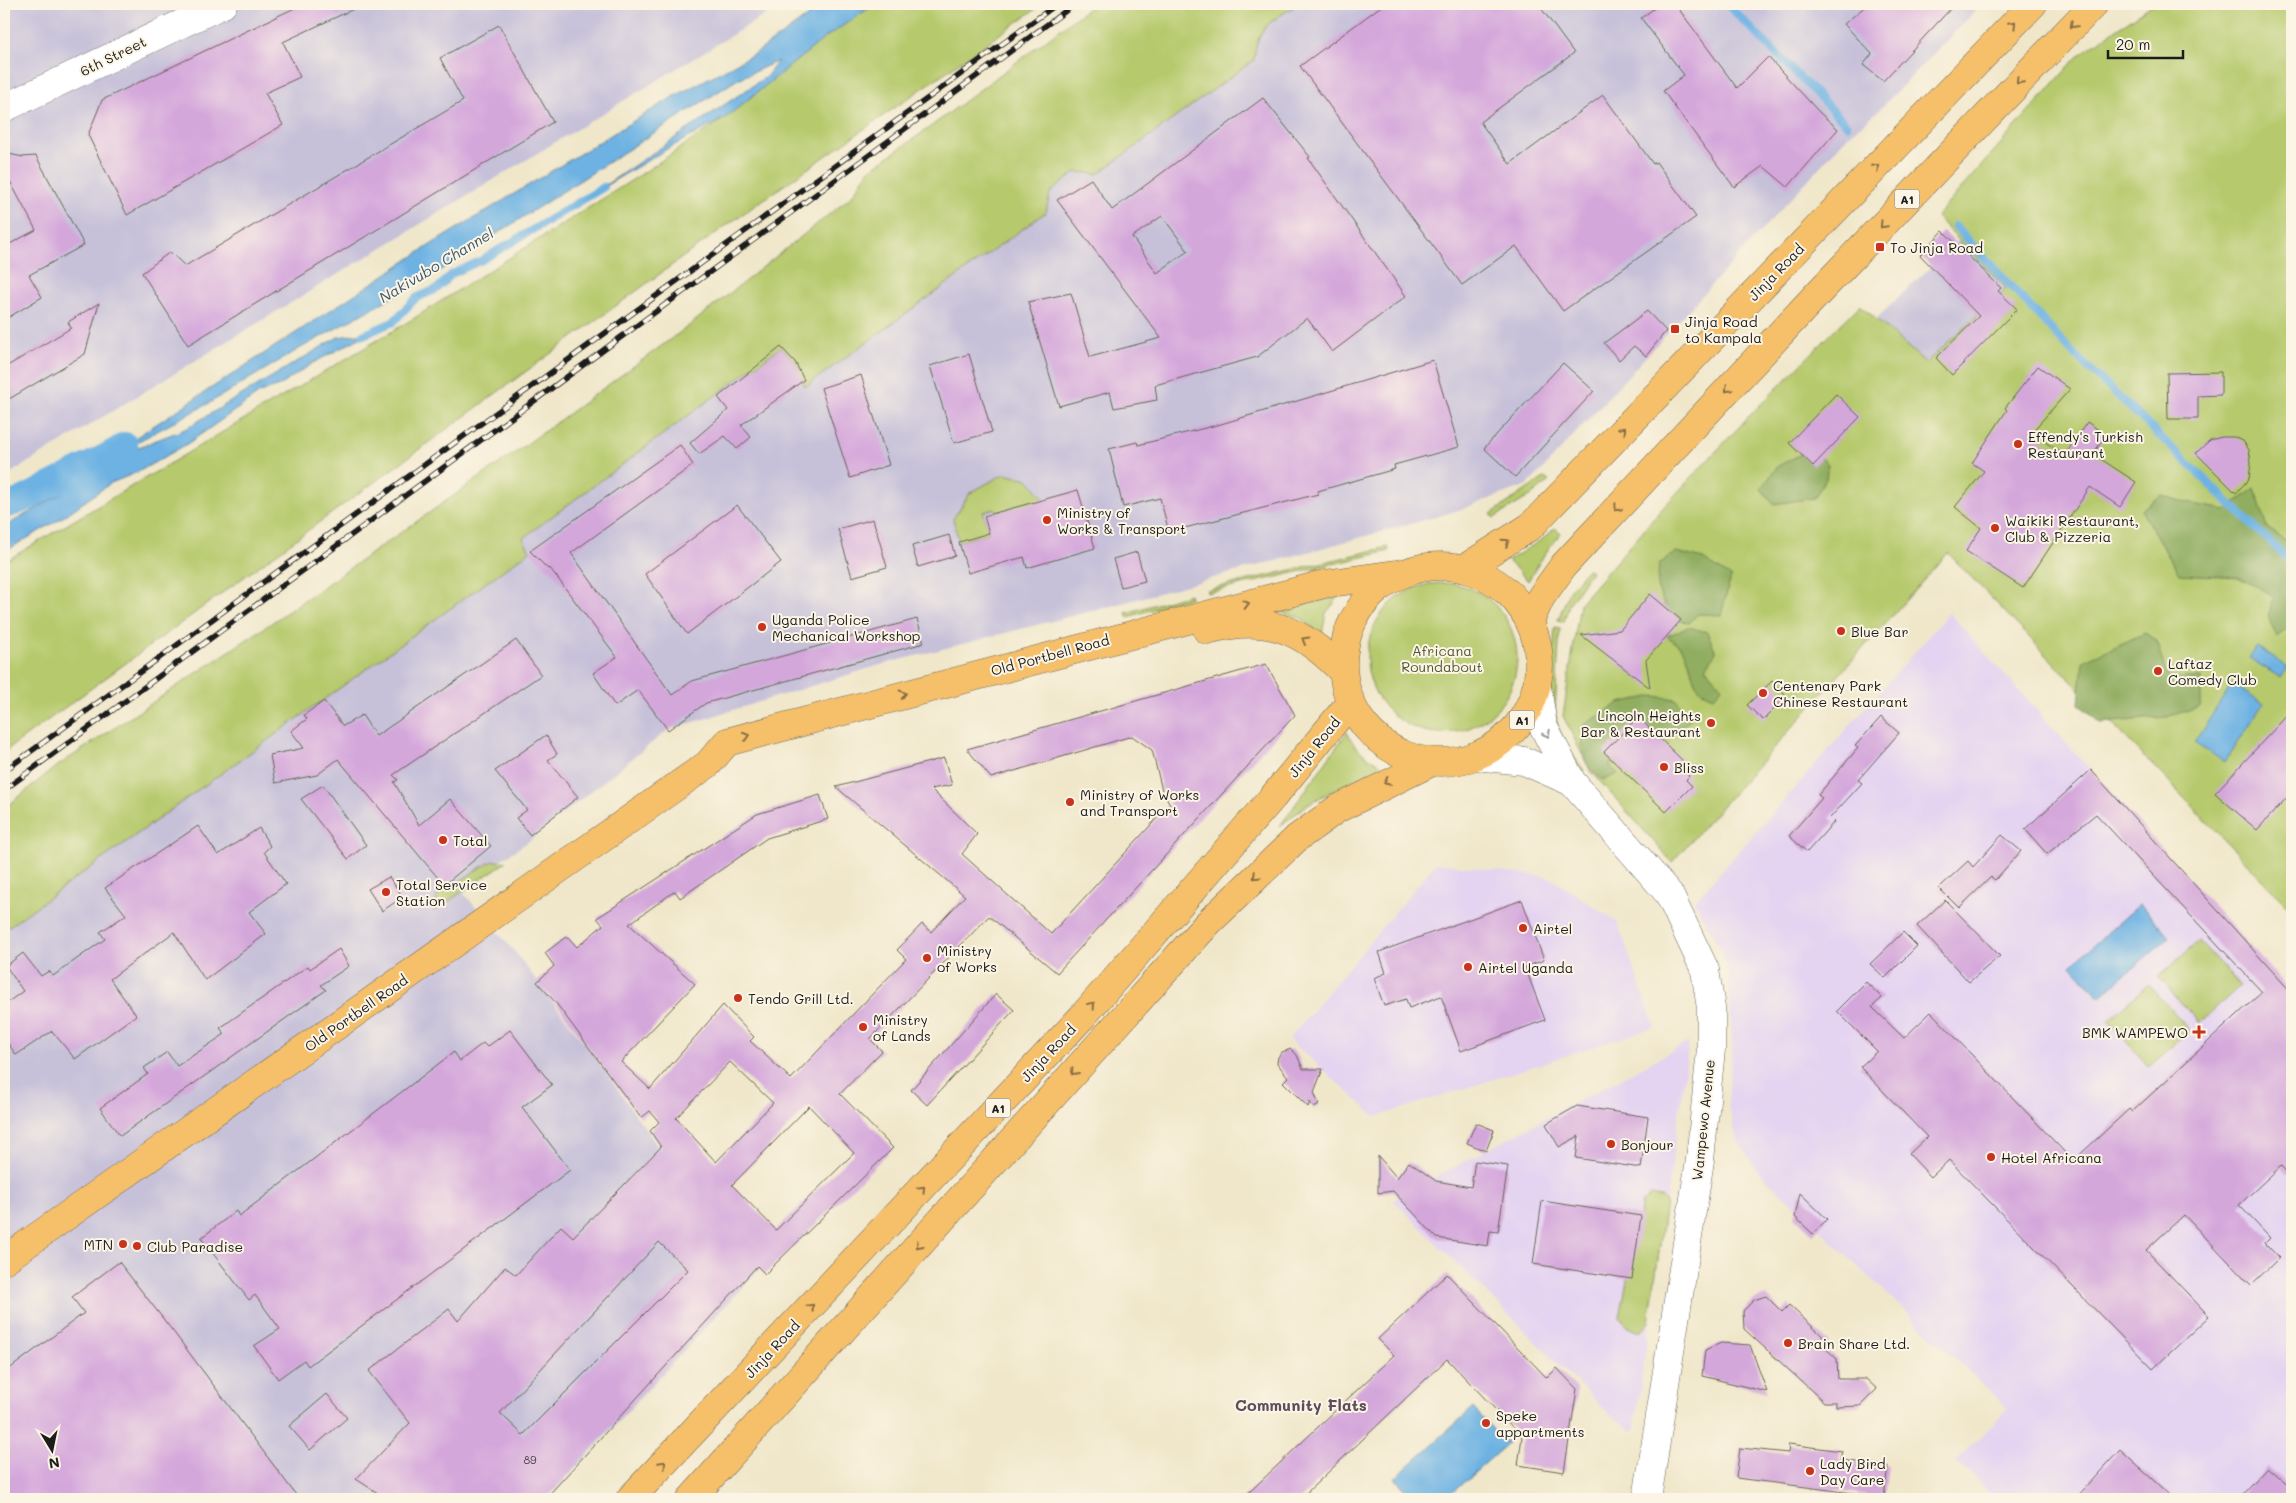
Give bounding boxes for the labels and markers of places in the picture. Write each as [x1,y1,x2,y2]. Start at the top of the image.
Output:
place label: To Jinja Road [1890,238,1983,257]
marker: To Jinja Road [1874,241,1886,253]
place label: Jinja Road to Kampala [1685,312,1762,347]
marker: Jinja Road to Kampala [1669,323,1681,335]
place label: Effendy's Turkish Restaurant [2028,427,2143,462]
marker: Effendy's Turkish Restaurant [2012,438,2024,450]
place label: Ministry of Works & Transport [1057,503,1186,538]
place label: Waikiki Restaurant, Club & Pizzeria [2005,511,2139,546]
marker: Ministry of Works & Transport [1041,514,1053,526]
marker: Waikiki Restaurant, Club & Pizzeria [1989,522,2001,534]
place label: Uganda Police Mechanical Workshop [772,610,920,645]
marker: Uganda Police Mechanical Workshop [756,621,768,633]
place label: Blue Bar [1851,622,1908,641]
marker: Blue Bar [1835,625,1847,637]
place label: Laftaz Comedy Club [2168,654,2257,689]
marker: Laftaz Comedy Club [2152,665,2164,677]
place label: Centenary Park Chinese Restaurant [1773,676,1908,711]
marker: Centenary Park Chinese Restaurant [1757,687,1769,699]
place label: Lincoln Heights Bar & Restaurant [1581,706,1701,741]
marker: Lincoln Heights Bar & Restaurant [1705,717,1717,729]
place label: Bliss [1674,758,1704,777]
marker: Bliss [1658,761,1670,773]
place label: Ministry of Works and Transport [1080,785,1199,820]
marker: Ministry of Works and Transport [1064,796,1076,808]
place label: Total [453,831,488,850]
marker: Total [437,834,449,846]
place label: Total Service Station [396,875,487,910]
marker: Total Service Station [380,886,392,898]
place label: Airtel [1533,919,1572,938]
marker: Airtel [1517,922,1529,934]
place label: Ministry of Works [937,941,997,976]
marker: Ministry of Works [921,952,933,964]
place label: Airtel Uganda [1478,958,1573,977]
marker: Airtel Uganda [1462,961,1474,973]
place label: Tendo Grill Ltd. [748,989,854,1008]
marker: Tendo Grill Ltd. [732,992,744,1004]
place label: Ministry of Lands [873,1010,931,1045]
marker: Ministry of Lands [857,1021,869,1033]
place label: BMK WAMPEWO [2082,1023,2188,1042]
marker: BMK WAMPEWO [2192,1025,2206,1039]
place label: Bonjour [1621,1135,1673,1154]
marker: Bonjour [1605,1138,1617,1150]
place label: Hotel Africana [2001,1148,2102,1167]
marker: Hotel Africana [1985,1151,1997,1163]
place label: MTN [84,1235,113,1254]
place label: Club Paradise [147,1237,243,1256]
marker: MTN [117,1238,129,1250]
marker: Club Paradise [131,1240,143,1252]
place label: Brain Share Ltd. [1798,1334,1910,1353]
marker: Brain Share Ltd. [1782,1337,1794,1349]
place label: Speke appartments [1496,1406,1584,1441]
marker: Speke appartments [1480,1417,1492,1429]
place label: Lady Bird Day Care [1820,1454,1886,1489]
marker: Lady Bird Day Care [1804,1465,1816,1477]

